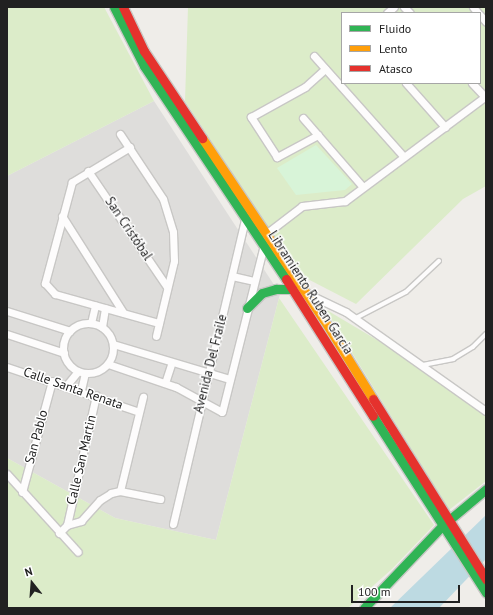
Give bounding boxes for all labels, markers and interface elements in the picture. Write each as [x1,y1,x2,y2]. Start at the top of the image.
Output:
legend [341,12,481,84]
text: Fluido [379,21,411,36]
text: Lento [379,41,408,56]
text: Atasco [379,61,412,76]
street label: San Cristóbal [101,194,155,264]
street label: Libramiento Ruben Garcia [264,228,356,358]
street label: Avenida Del Fraile [191,313,231,415]
street label: Calle Santa Renata [21,365,125,413]
street label: San Pablo [22,408,52,466]
street label: Calle San Martin [64,414,100,506]
north arrow [12,563,52,603]
text: N [23,564,34,579]
scale bar [353,577,462,603]
text: 100 m [358,584,391,599]

